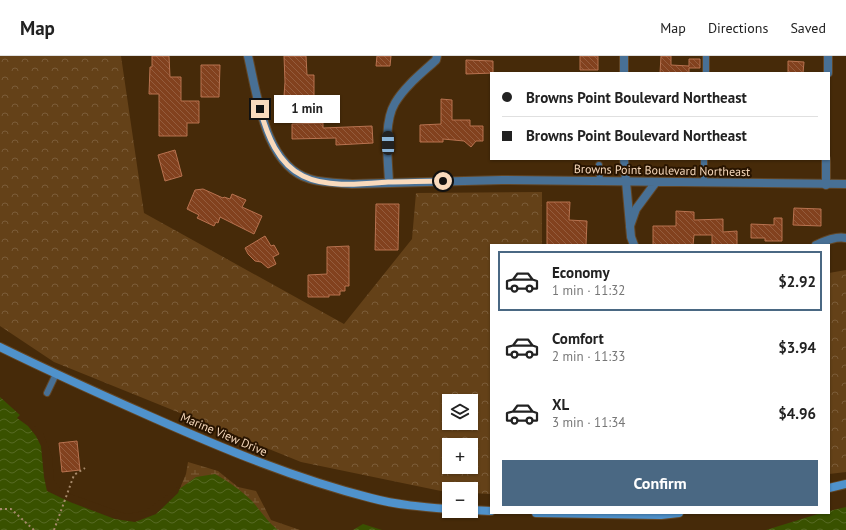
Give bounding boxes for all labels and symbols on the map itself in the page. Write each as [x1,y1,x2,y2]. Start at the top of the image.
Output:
callout: 1 min [274,95,340,123]
route end [251,100,269,118]
car [382,131,394,155]
street label: Browns Point Boulevard Northeast [574,161,750,179]
route start [434,172,452,190]
street label: Marine View Drive [178,409,270,459]

